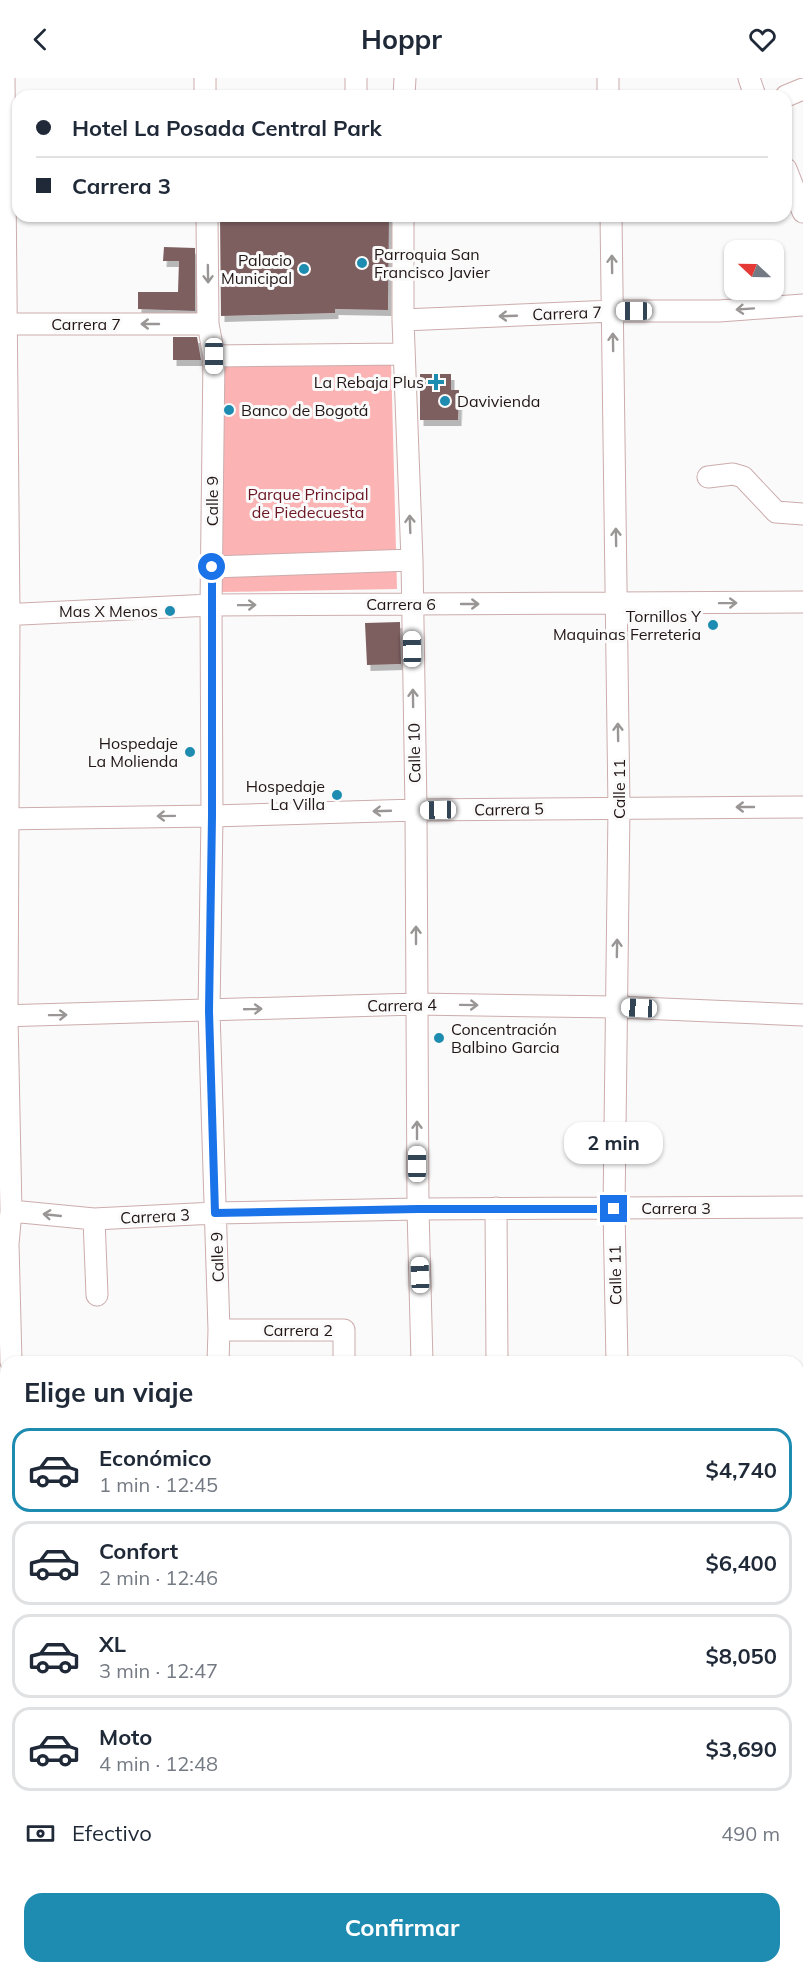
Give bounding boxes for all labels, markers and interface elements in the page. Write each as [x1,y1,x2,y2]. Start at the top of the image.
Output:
text: Hoppr [361,22,442,56]
icon: back [24,23,57,56]
icon: heart [746,23,779,56]
text: Hotel La Posada Central Park [72,114,382,142]
text: Carrera 3 [72,172,171,200]
north arrow [724,240,784,300]
map controls [724,240,784,300]
place label: Parroquia San Francisco Javier [374,244,490,282]
place label: Palacio Municipal [221,250,292,288]
one-way arrow [606,254,618,274]
marker: Parroquia San Francisco Javier [355,256,369,270]
marker: Palacio Municipal [297,262,311,276]
one-way arrow [202,264,214,284]
street label: Carrera 7 [532,302,602,324]
car [616,302,652,320]
one-way arrow [735,304,755,315]
one-way arrow [498,310,518,321]
street label: Carrera 7 [51,314,121,334]
one-way arrow [140,318,160,330]
one-way arrow [607,333,619,353]
car [205,338,223,374]
place label: La Rebaja Plus [314,372,424,392]
marker: La Rebaja Plus [429,375,443,389]
place label: Davivienda [457,391,540,411]
marker: Davivienda [438,394,452,408]
place label: Banco de Bogotá [241,400,368,420]
marker: Banco de Bogotá [222,403,236,417]
street label: Calle 9 [202,476,222,526]
park label: Parque Principal de Piedecuesta [247,484,369,522]
one-way arrow [405,514,416,534]
one-way arrow [610,528,622,548]
route start [198,553,225,580]
street label: Carrera 6 [366,594,436,614]
one-way arrow [717,597,737,609]
one-way arrow [459,598,479,609]
one-way arrow [237,599,257,611]
place label: Mas X Menos [59,601,158,621]
marker: Mas X Menos [163,604,177,618]
place label: Tornillos Y Maquinas Ferreteria [553,606,701,644]
marker: Tornillos Y Maquinas Ferreteria [706,618,720,632]
car [403,631,421,667]
one-way arrow [408,688,419,708]
street label: Calle 10 [403,723,425,783]
one-way arrow [612,723,624,743]
place label: Hospedaje La Molienda [88,733,178,771]
marker: Hospedaje La Molienda [183,745,197,759]
street label: Calle 11 [609,759,629,819]
place label: Hospedaje La Villa [246,776,325,814]
marker: Hospedaje La Villa [330,788,344,802]
street label: Carrera 5 [474,798,544,820]
car [420,801,456,819]
one-way arrow [735,801,755,813]
one-way arrow [372,805,392,816]
one-way arrow [156,811,176,822]
one-way arrow [410,925,422,945]
one-way arrow [611,939,623,959]
street label: Carrera 4 [367,994,437,1016]
car [621,998,657,1018]
one-way arrow [459,999,479,1011]
one-way arrow [243,1004,263,1015]
one-way arrow [48,1009,68,1020]
place label: Concentración Balbino Garcia [451,1019,560,1057]
marker: Concentración Balbino Garcia [432,1031,446,1045]
one-way arrow [411,1120,423,1140]
callout: 2 min [564,1122,664,1164]
text: 2 min [587,1130,640,1155]
car [408,1146,426,1182]
route end [600,1195,627,1222]
street label: Carrera 3 [641,1198,711,1218]
street label: Carrera 3 [120,1204,190,1228]
one-way arrow [43,1209,63,1220]
street label: Calle 9 [206,1231,228,1283]
street label: Calle 11 [604,1245,626,1305]
car [410,1257,430,1293]
street label: Carrera 2 [263,1320,333,1340]
text: Elige un viaje [24,1375,193,1409]
icon: car [27,1443,81,1497]
text: Económico [99,1444,212,1472]
text: $4,740 [706,1456,777,1484]
text: 1 min · 12:45 [99,1472,218,1497]
icon: car [27,1536,81,1590]
text: Confort [99,1537,178,1565]
text: $6,400 [706,1549,777,1577]
text: 2 min · 12:46 [99,1565,218,1590]
icon: car [27,1629,81,1683]
text: XL [99,1630,126,1658]
text: $8,050 [706,1642,777,1670]
text: 3 min · 12:47 [99,1658,218,1683]
icon: car [27,1722,81,1776]
text: Moto [99,1723,152,1751]
text: $3,690 [706,1735,777,1763]
text: 4 min · 12:48 [99,1751,218,1776]
icon: cash [24,1817,57,1850]
text: Efectivo [72,1819,152,1847]
text: 490 m [721,1821,780,1846]
button: Confirmar [24,1893,780,1962]

